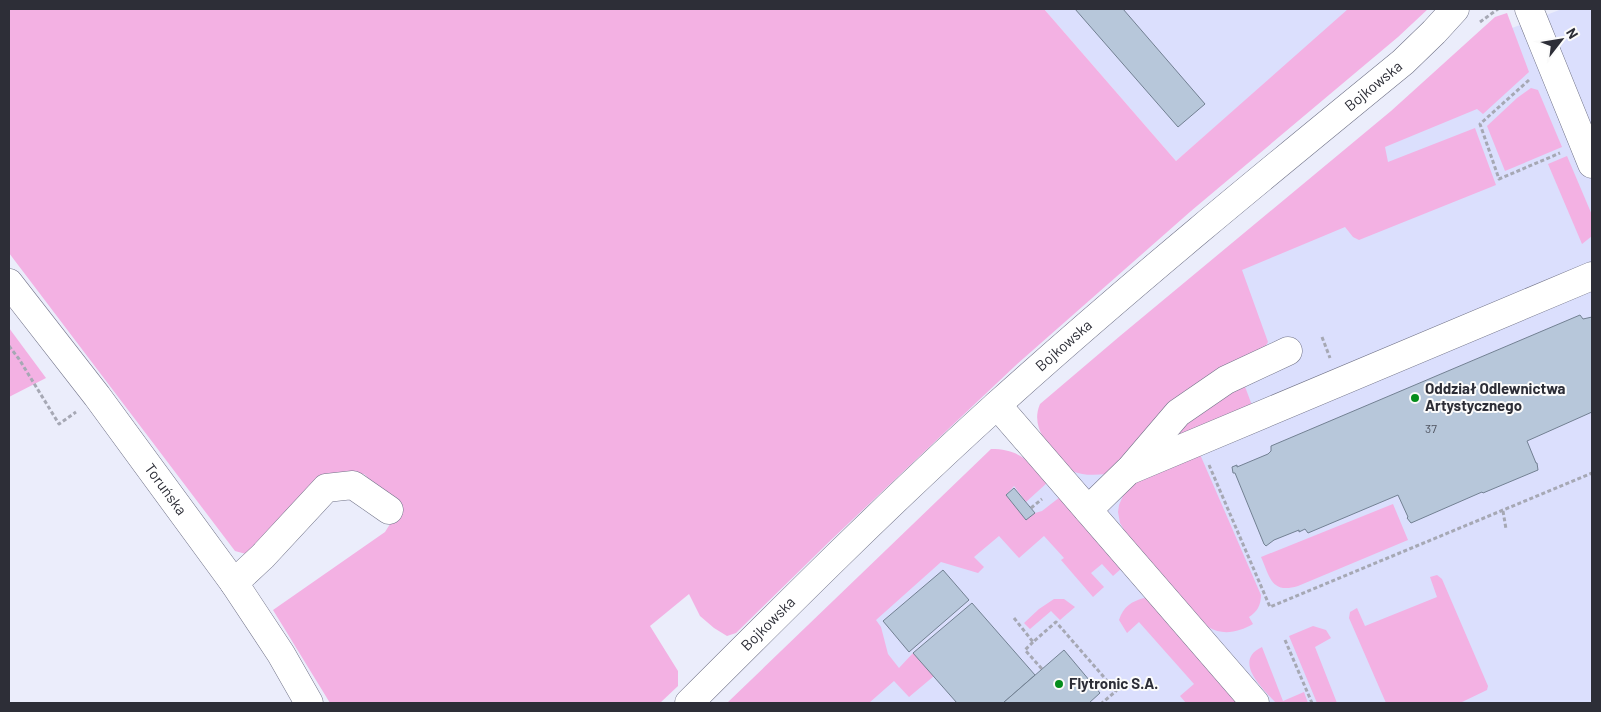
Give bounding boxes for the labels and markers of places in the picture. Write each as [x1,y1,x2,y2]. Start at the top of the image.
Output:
place label: Oddział Odlewnictwa Artystycznego [1425,379,1566,414]
marker: Oddział Odlewnictwa Artystycznego [1409,392,1421,404]
place label: Flytronic S.A. [1069,674,1158,692]
marker: Flytronic S.A. [1053,678,1065,690]

